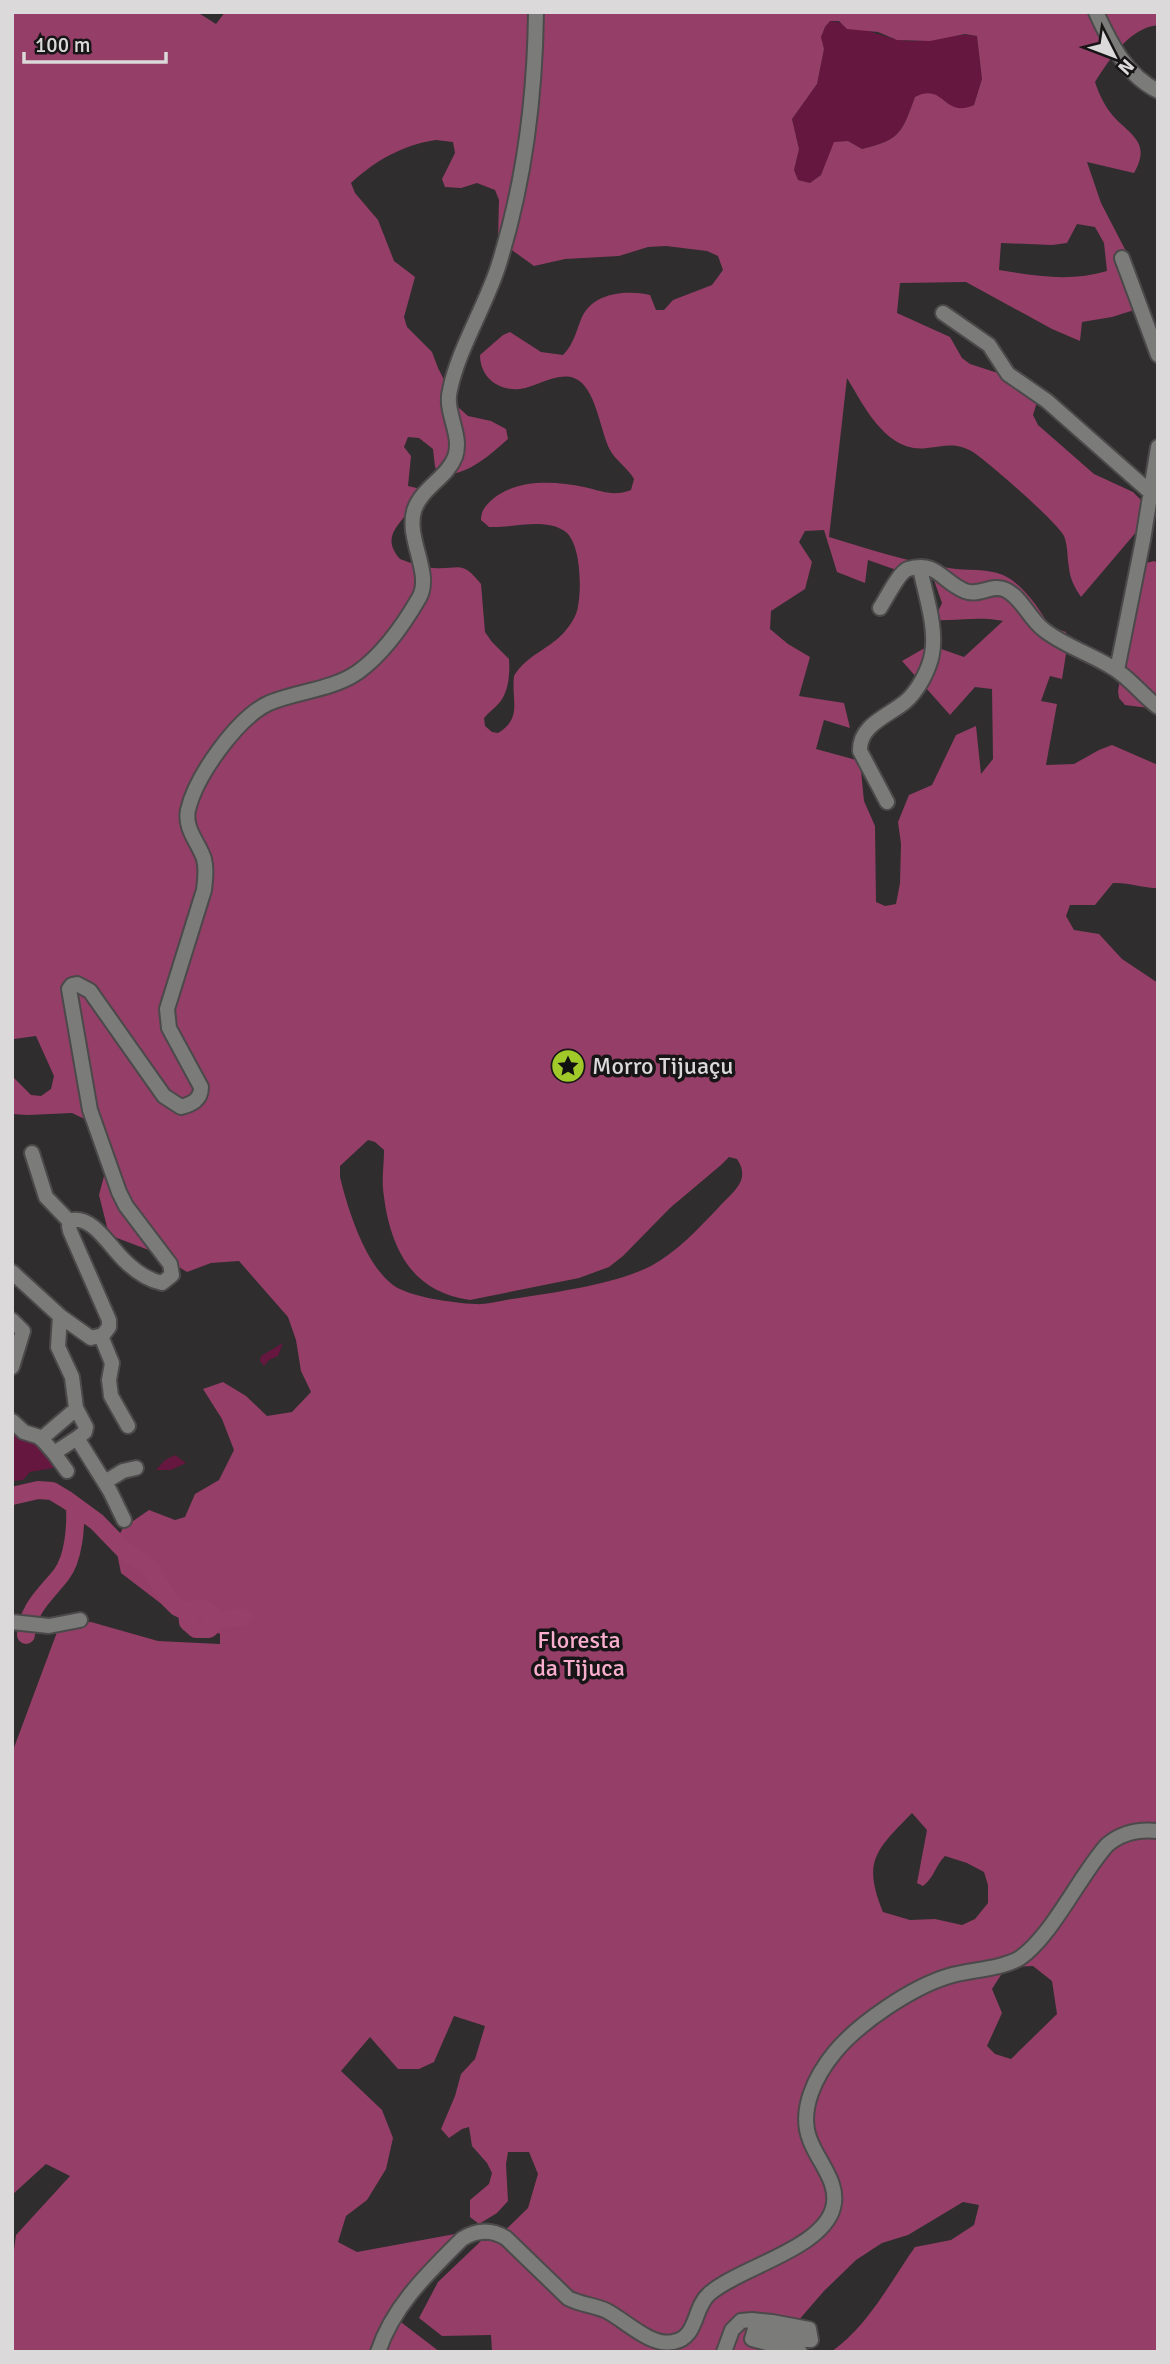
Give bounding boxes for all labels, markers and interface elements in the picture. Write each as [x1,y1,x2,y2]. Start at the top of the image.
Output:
scale bar [24,21,166,65]
north arrow [1079,21,1149,91]
text: 100 m [35,32,90,58]
text: N [1113,54,1139,80]
place icon: Morro Tijuaçu [549,1047,587,1085]
place label: Morro Tijuaçu [592,1051,733,1081]
park label: Floresta da Tijuca [533,1625,625,1683]

